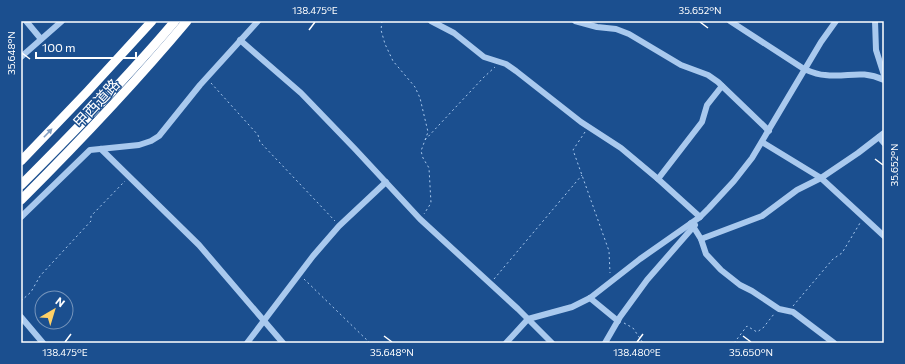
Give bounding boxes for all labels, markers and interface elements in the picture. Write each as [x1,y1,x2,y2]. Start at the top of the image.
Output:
text: 138.475°E [292,4,338,16]
text: 35.652°N [678,4,722,16]
text: 35.648°N [5,31,17,75]
scale bar [36,34,136,60]
text: 100 m [42,40,76,54]
street label: 甲西道路 [69,75,123,131]
one-way arrow [44,128,53,138]
text: 35.652°N [888,143,900,187]
north arrow [34,290,74,330]
text: N [53,294,68,309]
text: 138.475°E [42,346,88,358]
text: 35.648°N [370,346,414,358]
text: 138.480°E [613,346,661,358]
text: 35.650°N [729,346,773,358]

